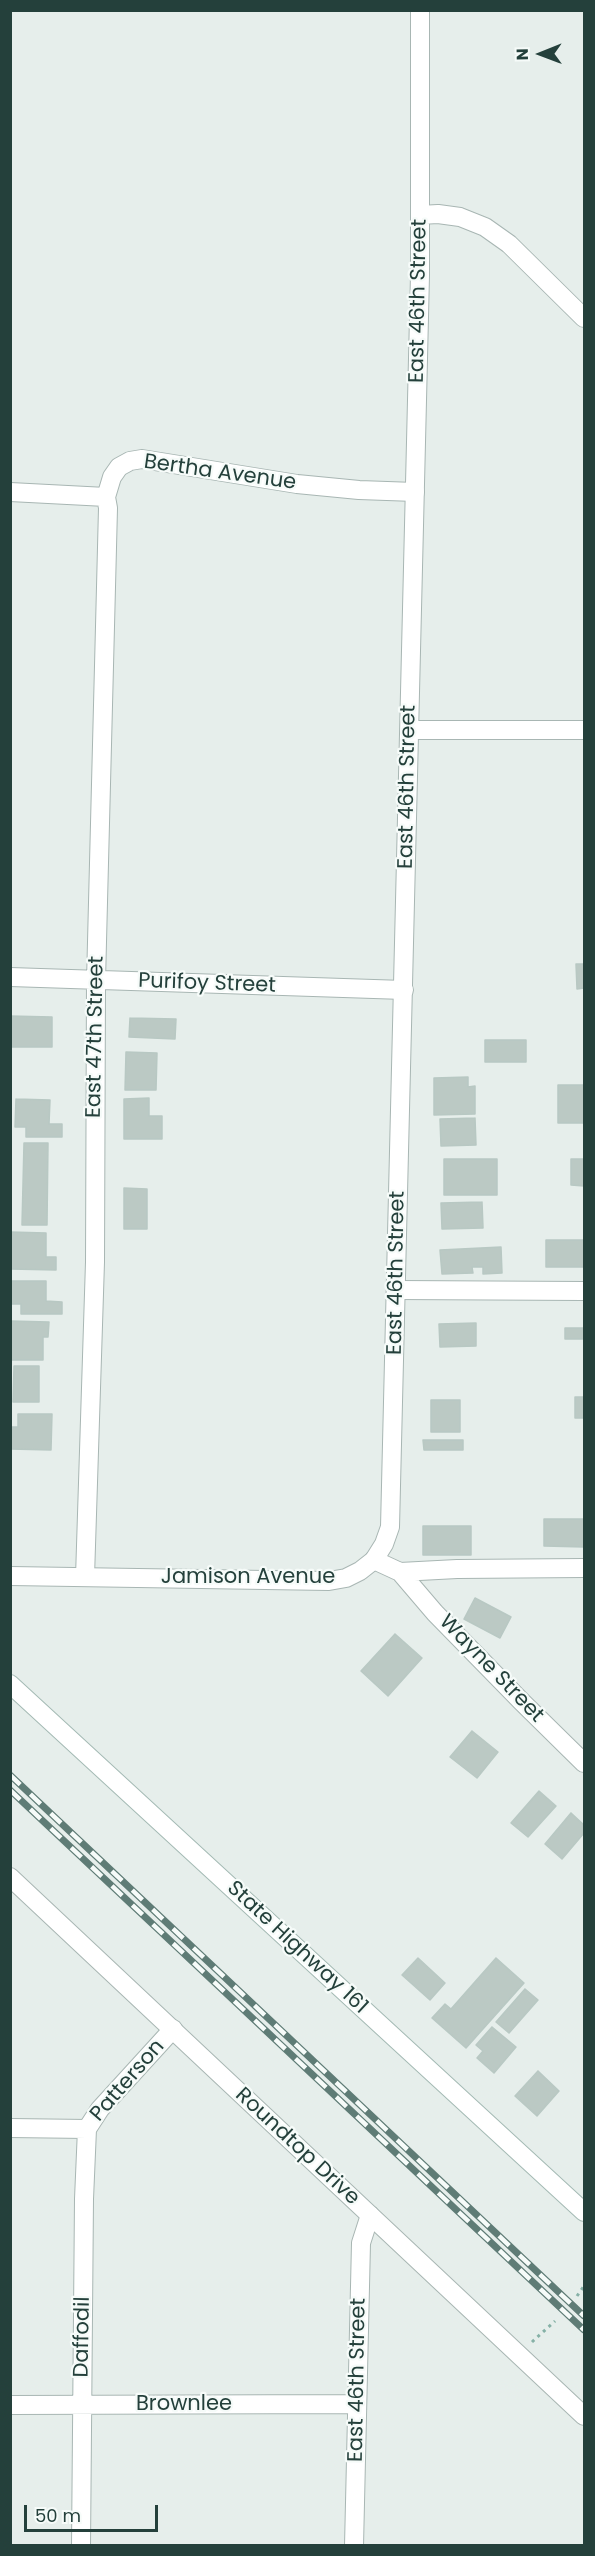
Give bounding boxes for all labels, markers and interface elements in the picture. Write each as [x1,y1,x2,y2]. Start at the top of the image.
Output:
north arrow [511,24,571,84]
text: N [511,48,534,61]
street label: East 46th Street [405,219,433,383]
street label: Bertha Avenue [142,450,298,496]
street label: East 46th Street [394,705,422,869]
street label: East 47th Street [82,956,110,1118]
street label: Purifoy Street [138,969,276,999]
street label: East 46th Street [383,1191,411,1355]
street label: Jamison Avenue [161,1565,335,1591]
street label: Wayne Street [433,1610,549,1728]
street label: State Highway 161 [221,1876,373,2020]
street label: Patterson [86,2035,170,2127]
street label: Roundtop Drive [230,2083,364,2211]
street label: Daffodil [70,2296,96,2378]
street label: East 46th Street [344,2298,372,2462]
street label: Brownlee [136,2392,232,2418]
scale bar [27,2493,160,2531]
text: 50 m [35,2503,81,2528]

